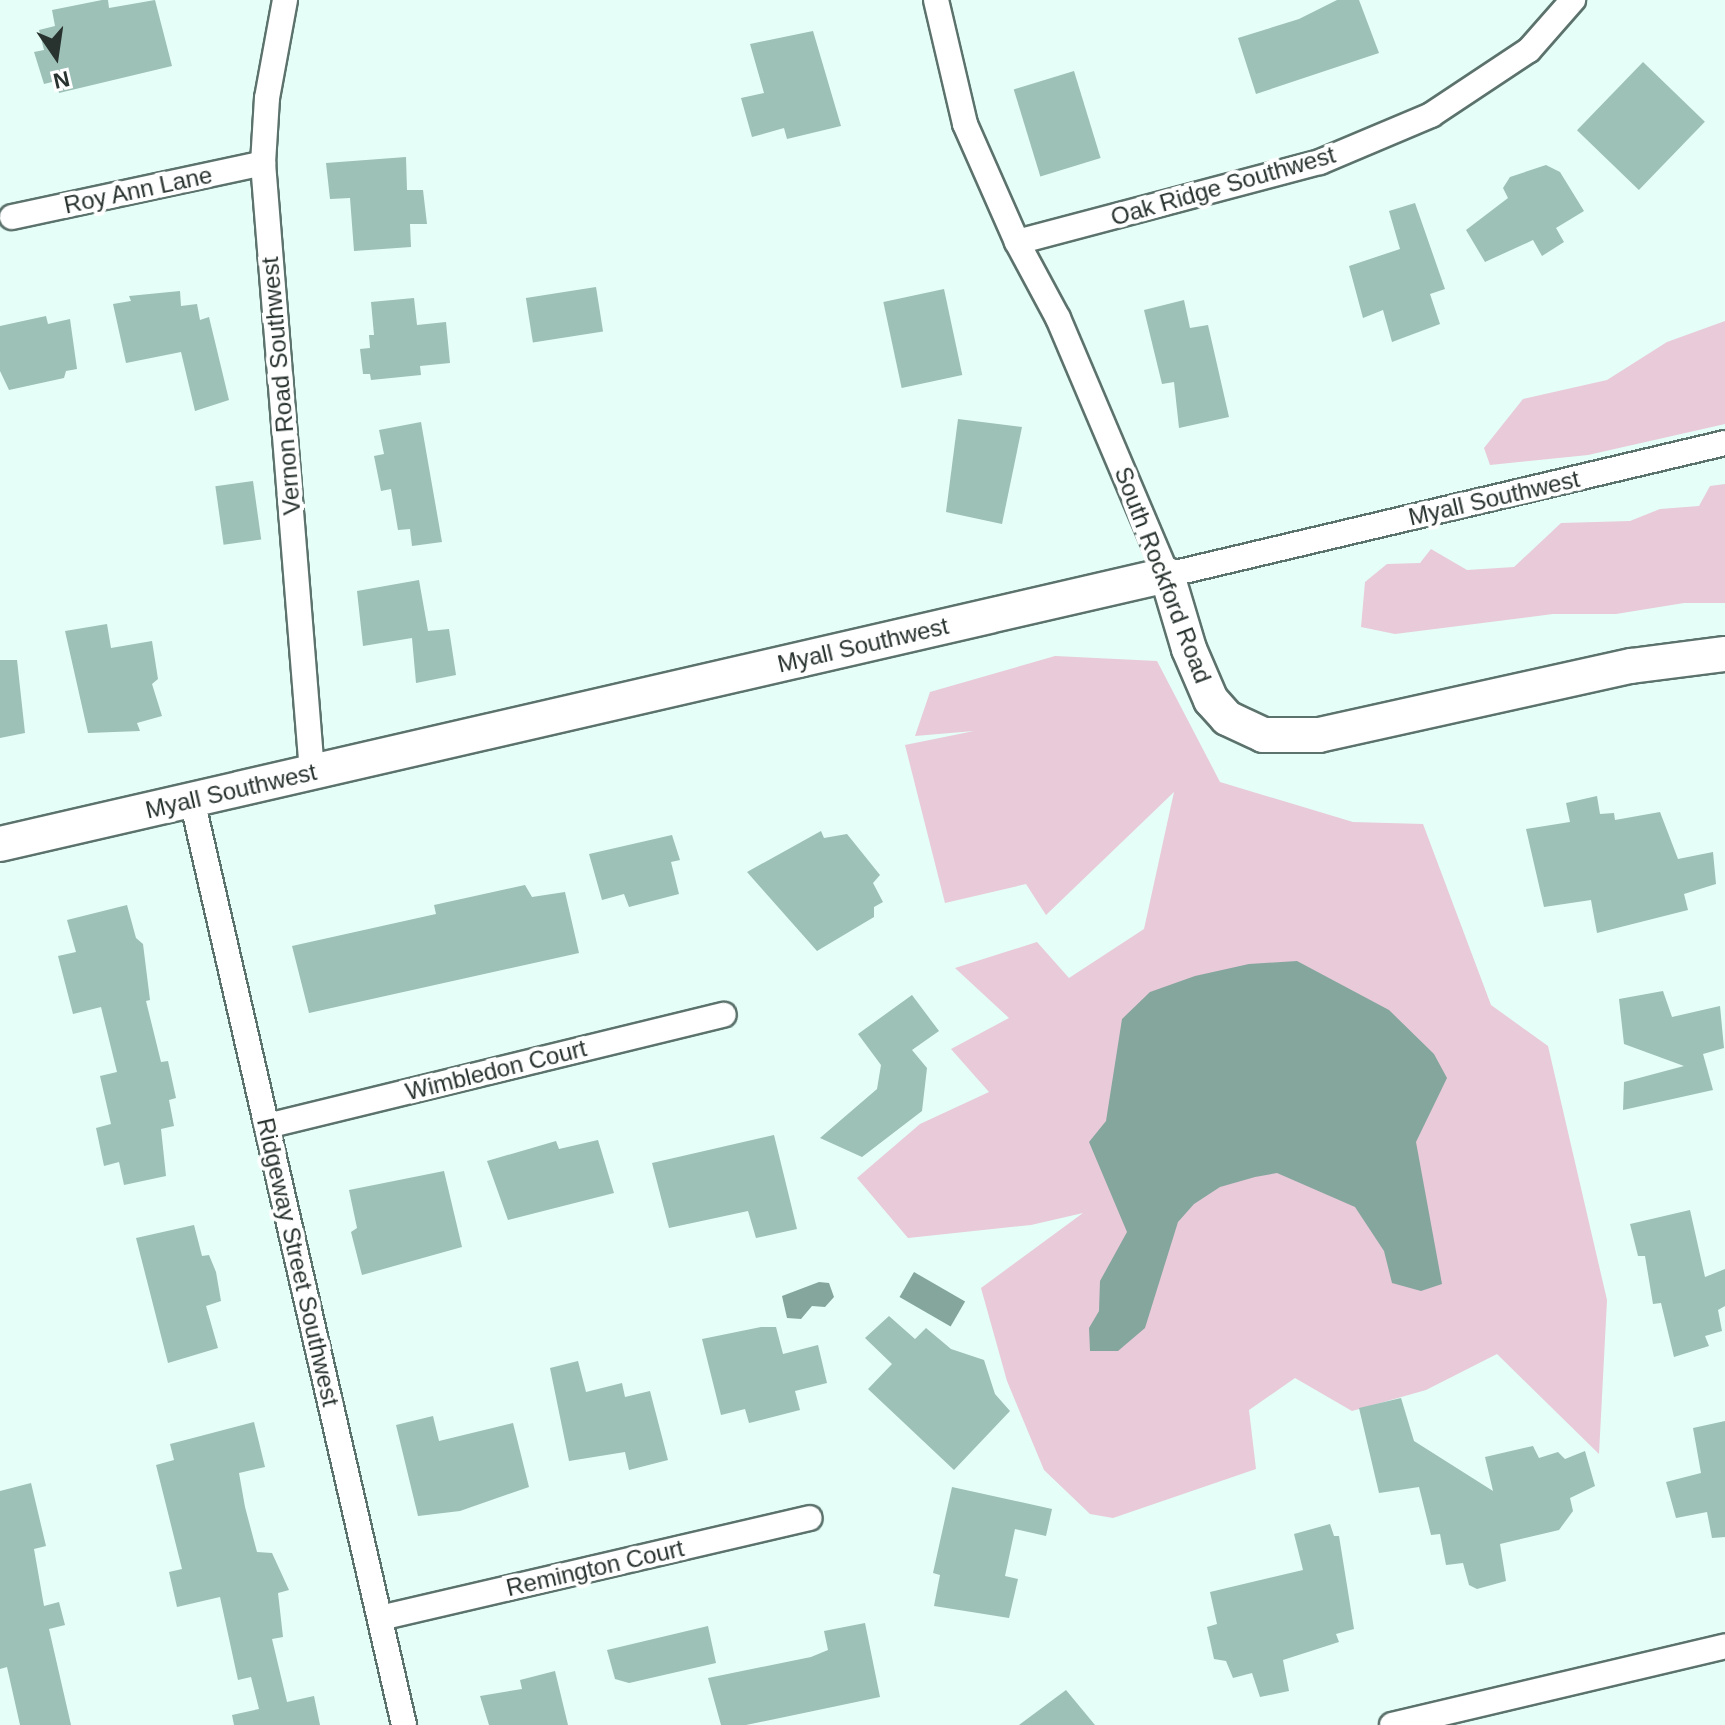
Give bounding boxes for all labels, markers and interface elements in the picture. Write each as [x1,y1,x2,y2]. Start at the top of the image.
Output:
north arrow [16,16,96,96]
text: N [51,66,72,94]
street label: Oak Ridge Southwest [1107,140,1339,232]
street label: Roy Ann Lane [61,160,215,220]
street label: Vernon Road Southwest [255,256,307,516]
street label: South Rockford Road [1108,463,1218,687]
street label: Myall Southwest [1406,464,1582,532]
street label: Myall Southwest [775,611,951,679]
street label: Myall Southwest [143,757,319,825]
street label: Wimbledon Court [403,1034,589,1106]
street label: Ridgeway Street Southwest [251,1115,345,1409]
street label: Remington Court [503,1534,687,1602]

